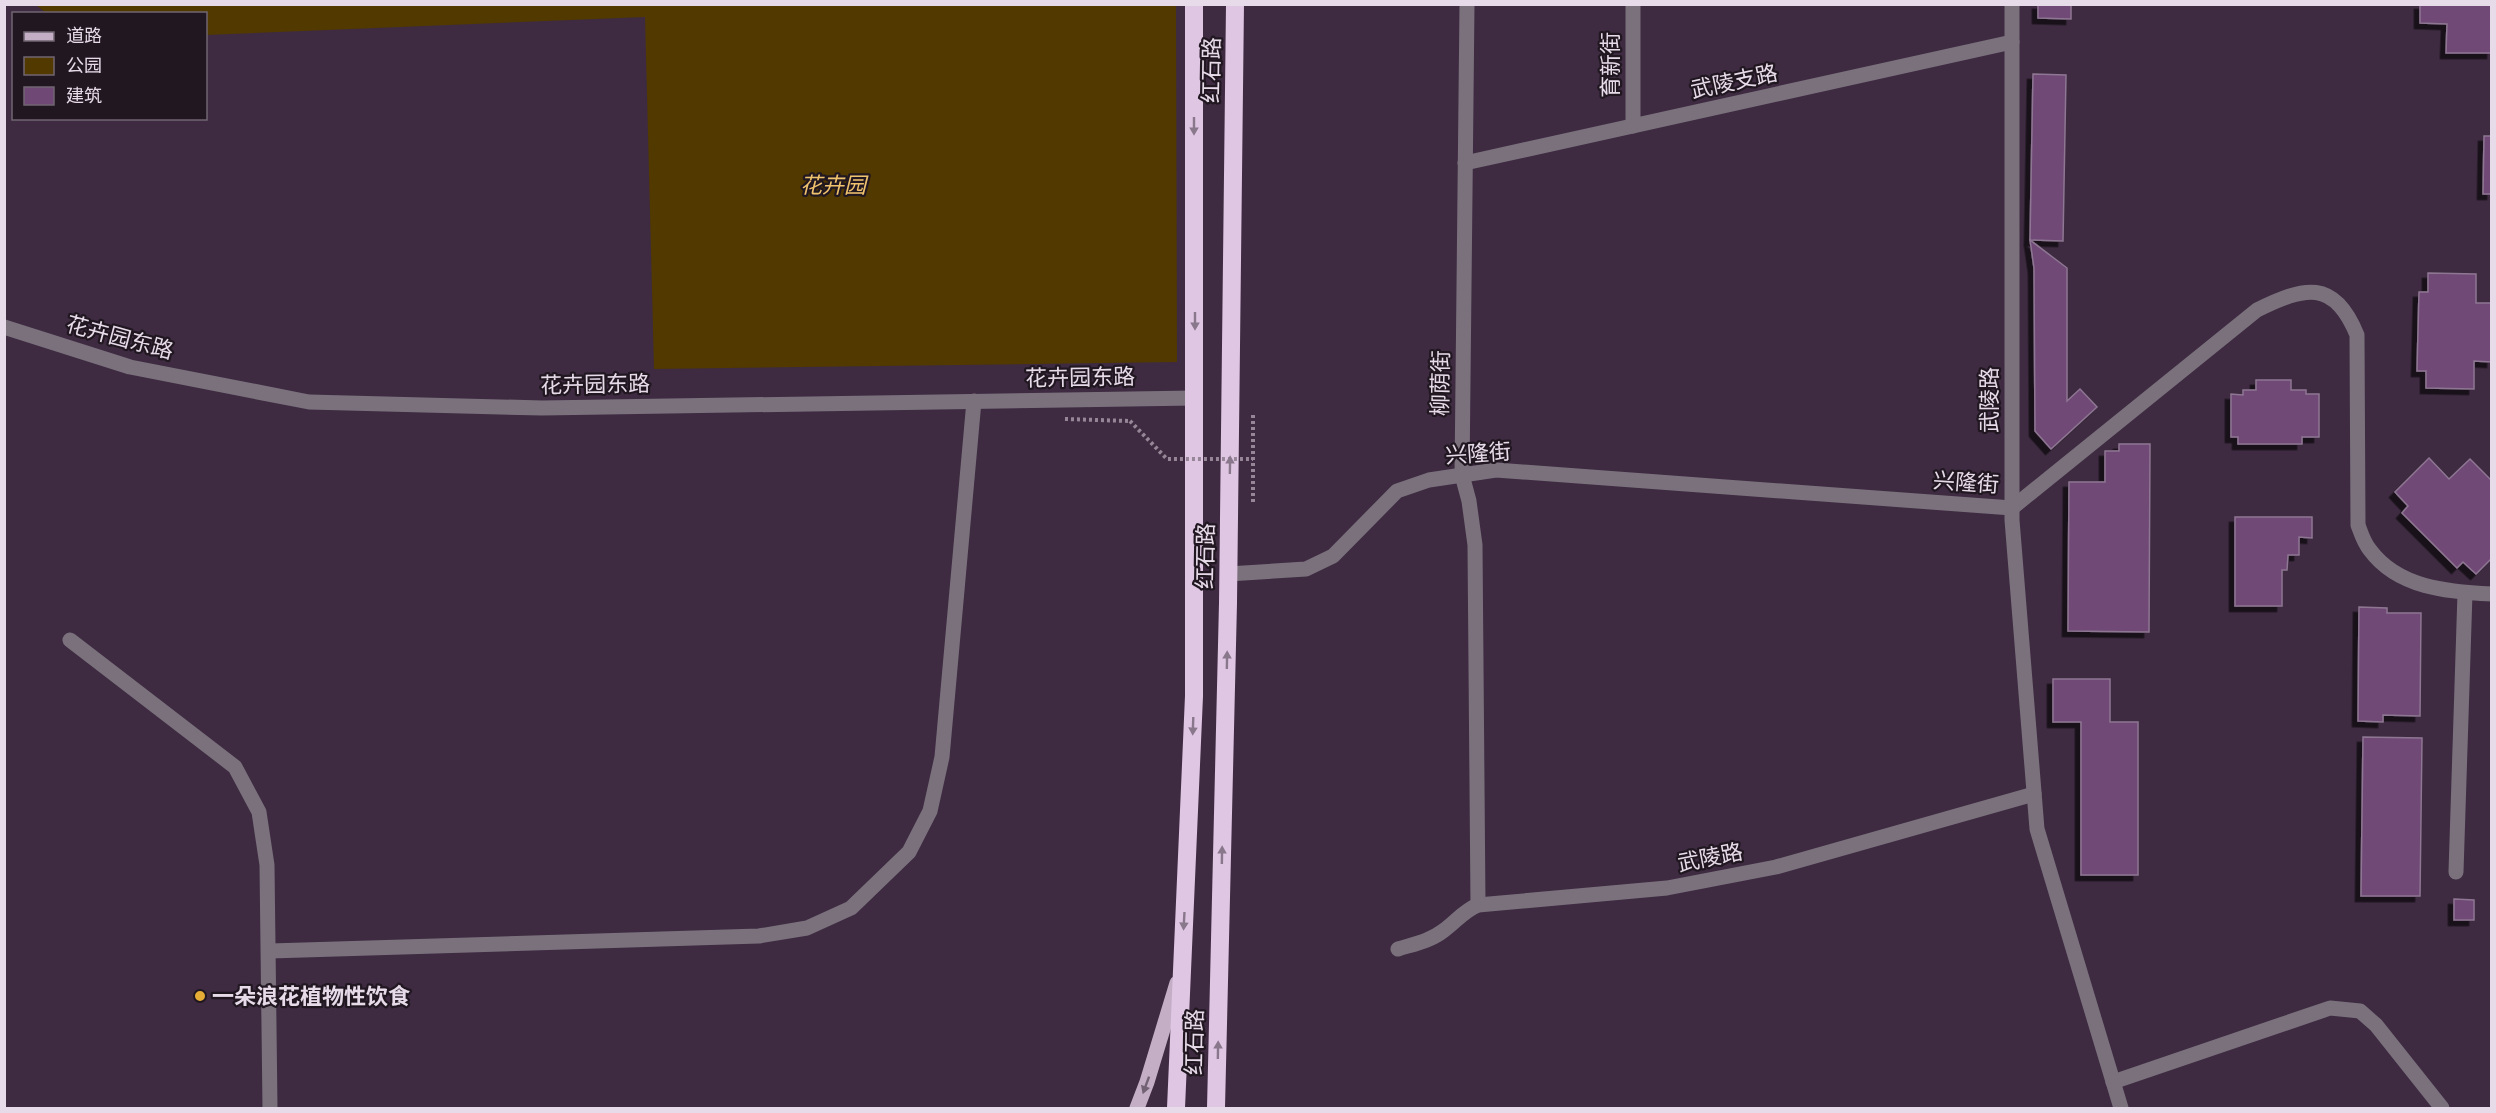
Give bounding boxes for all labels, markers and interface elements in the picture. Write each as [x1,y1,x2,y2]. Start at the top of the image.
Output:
legend [12,12,207,120]
text: 道路 [66,23,102,50]
street label: 育新街 [1595,32,1628,98]
street label: 红石路 [1195,37,1230,103]
text: 公园 [66,53,102,80]
street label: 武陵支路 [1688,57,1781,108]
text: 建筑 [66,83,102,110]
one-way arrow [1189,116,1199,135]
park label: 花卉园 [800,170,869,203]
street label: 花卉园东路 [62,308,177,369]
one-way arrow [1190,311,1200,330]
street label: 柳荫街 [1424,350,1459,416]
street label: 花卉园东路 [1025,361,1135,396]
street label: 武陵路 [1974,367,2007,433]
street label: 花卉园东路 [540,368,650,403]
street label: 兴隆街 [1444,436,1512,473]
one-way arrow [1225,456,1235,475]
street label: 兴隆街 [1932,465,2000,502]
street label: 红石路 [1189,523,1224,589]
one-way arrow [1222,651,1232,670]
one-way arrow [1188,716,1198,735]
street label: 武陵路 [1675,836,1746,881]
one-way arrow [1218,846,1227,865]
one-way arrow [1179,911,1189,930]
place label: 一朵浪花植物性饮食 [212,981,410,1014]
marker: 一朵浪花植物性饮食 [193,989,207,1003]
street label: 红石路 [1178,1009,1213,1075]
one-way arrow [1213,1041,1223,1060]
one-way arrow [1141,1076,1151,1094]

